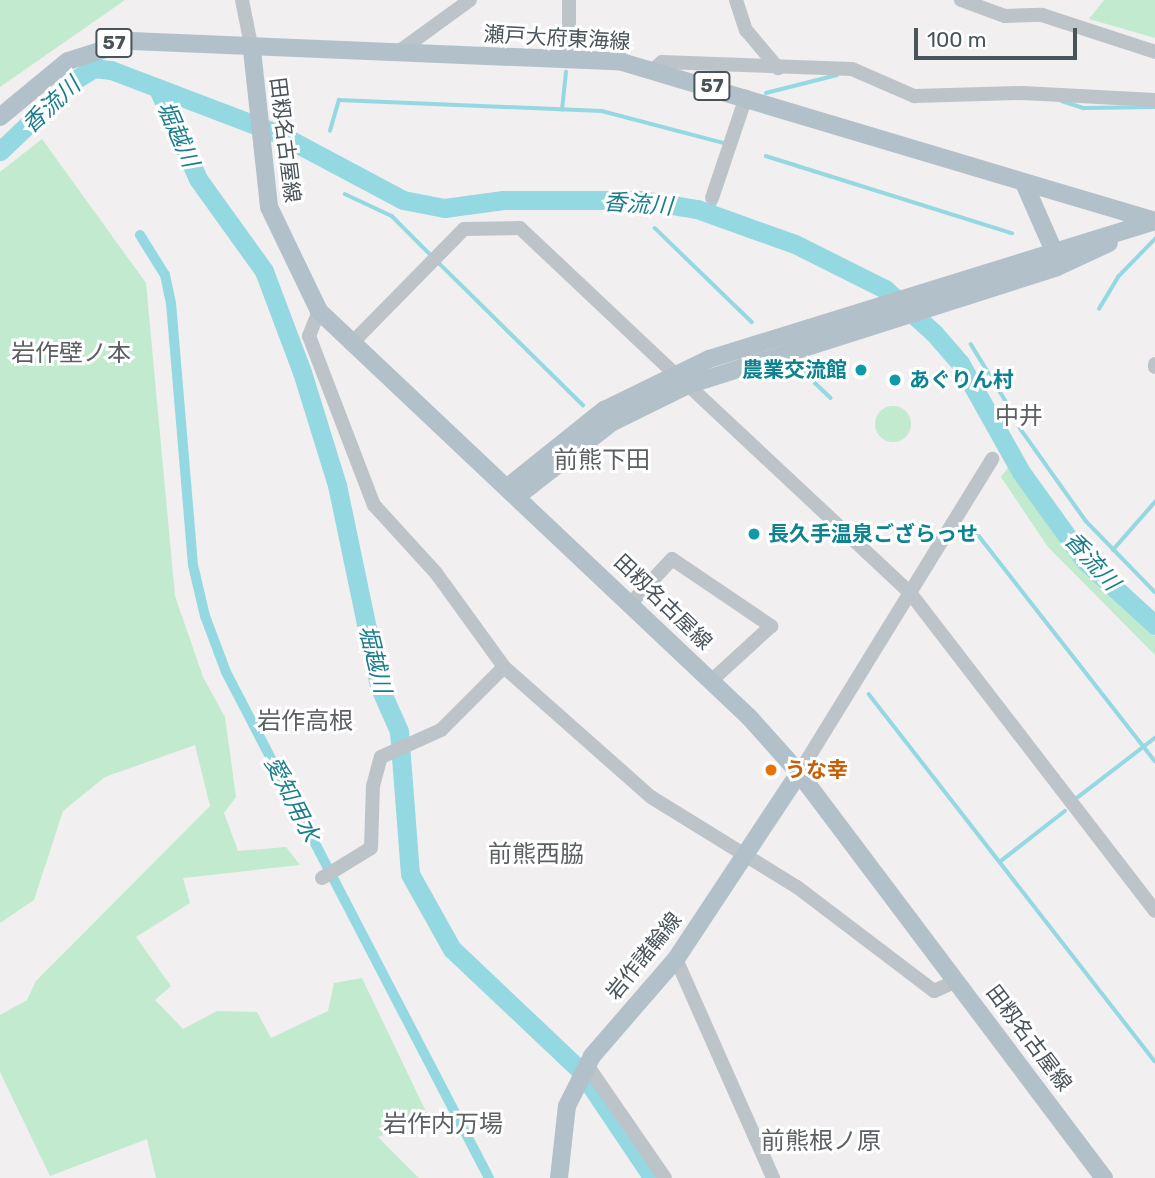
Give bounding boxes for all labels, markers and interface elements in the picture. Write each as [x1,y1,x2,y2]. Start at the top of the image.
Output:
scale bar [917,14,1080,58]
street label: 瀬戸大府東海線 [483,22,631,54]
text: 100 m [927,27,986,52]
road number: 57 [95,28,133,58]
water label: 香流川 [16,71,86,139]
road number: 57 [693,71,731,102]
street label: 田籾名古屋線 [265,76,305,204]
water label: 堀越川 [151,97,205,171]
water label: 香流川 [603,188,673,220]
district label: 岩作壁ノ本 [11,340,131,368]
place label: 農業交流館 [742,357,847,383]
marker: 農業交流館 [853,362,869,378]
place label: あぐりん村 [909,367,1014,393]
marker: あぐりん村 [887,372,903,388]
district label: 中井 [995,403,1043,431]
district label: 前熊下田 [554,447,650,475]
place label: 長久手温泉ござらっせ [768,521,978,547]
marker: 長久手温泉ござらっせ [746,526,762,542]
water label: 香流川 [1059,526,1125,596]
street label: 田籾名古屋線 [609,549,717,655]
water label: 堀越川 [353,622,397,696]
district label: 岩作高根 [257,708,353,736]
water label: 愛知用水 [259,752,325,846]
place label: うな幸 [785,757,848,783]
marker: うな幸 [763,762,779,778]
district label: 前熊西脇 [488,841,584,869]
street label: 岩作諸輪線 [601,907,687,1005]
street label: 田籾名古屋線 [981,980,1077,1096]
district label: 岩作内万場 [383,1111,503,1139]
district label: 前熊根ノ原 [761,1128,881,1156]

